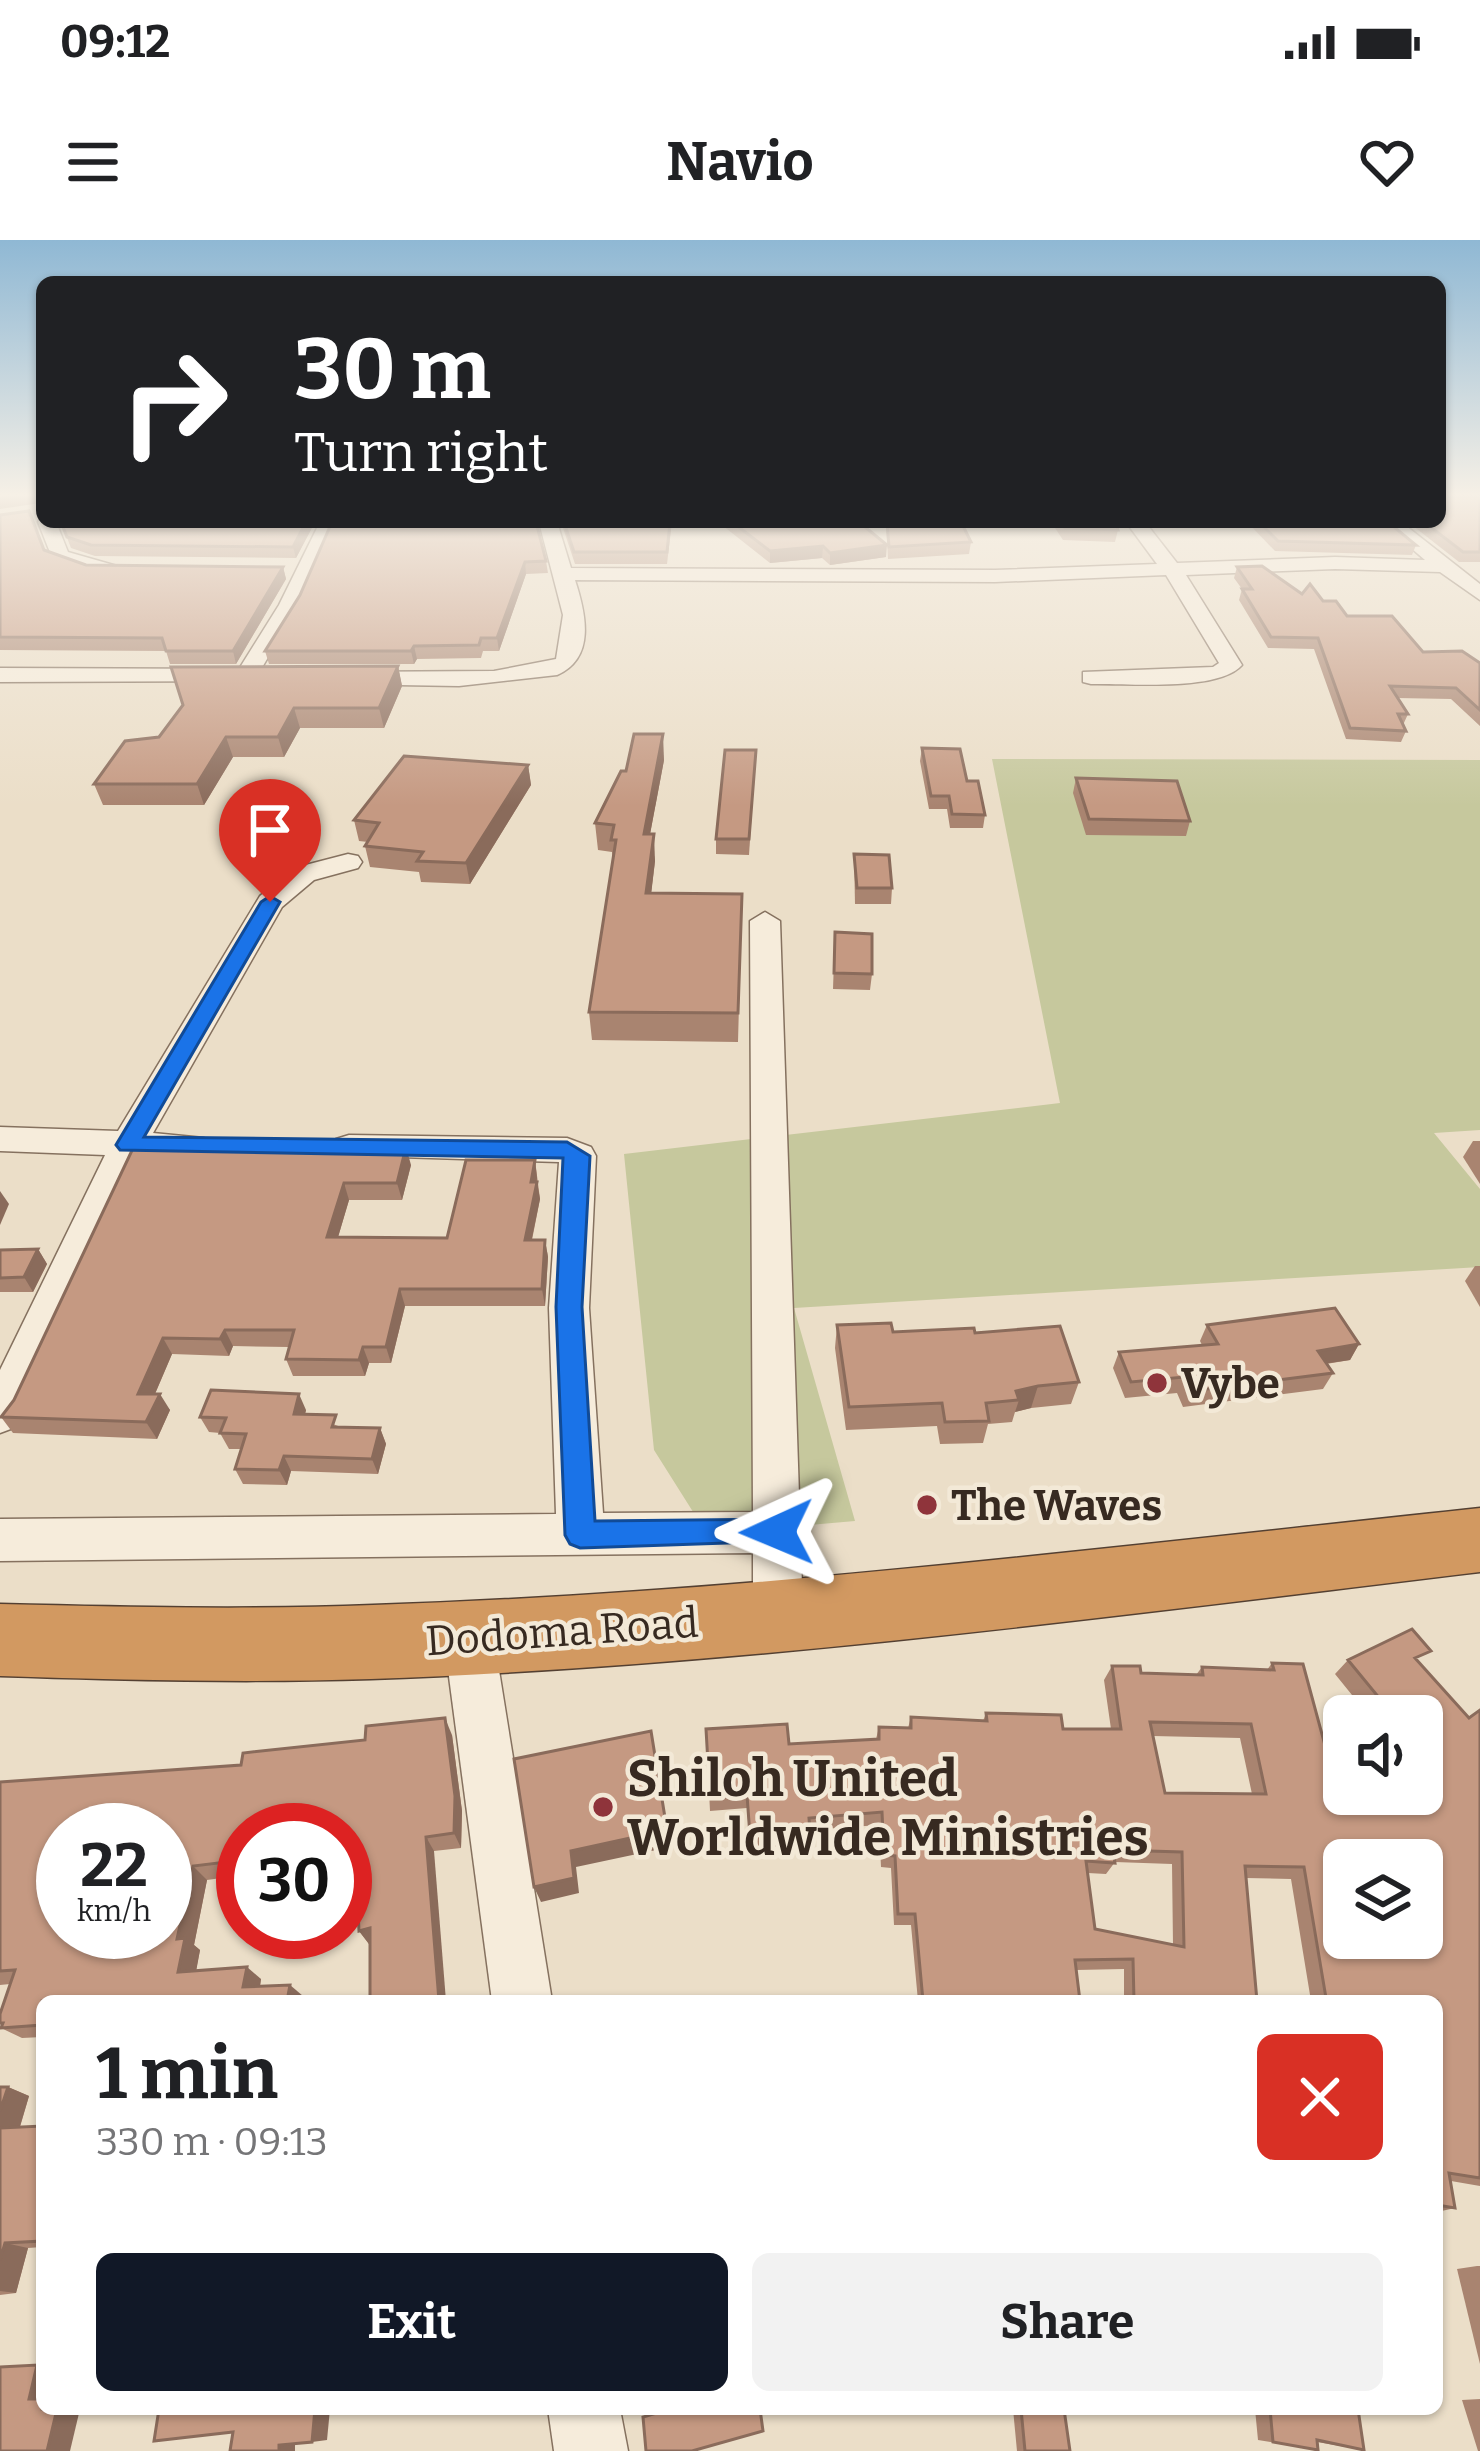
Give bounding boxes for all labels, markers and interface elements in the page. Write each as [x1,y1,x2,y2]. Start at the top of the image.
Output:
text: 09:12 [60,15,170,69]
icon: menu [60,129,126,195]
icon: heart [1354,129,1420,195]
text: Navio [666,130,814,194]
text: 30 m [294,319,491,420]
icon: right [96,324,252,480]
text: Turn right [294,421,548,485]
pin [219,779,321,902]
icon: arrive [237,797,303,863]
place label: Vybe [1181,1359,1280,1409]
marker: Vybe [1144,1370,1170,1396]
position arrow [714,1469,840,1595]
place label: The Waves [951,1481,1162,1531]
marker: The Waves [914,1492,940,1518]
street label: Dodoma Road [424,1598,700,1666]
map controls [1323,1695,1443,1959]
button: sound [1323,1695,1443,1815]
place label: Shiloh United Worldwide Ministries [627,1748,1149,1869]
marker: Shiloh United Worldwide Ministries [590,1794,616,1820]
speed limit sign: 30 [216,1803,372,1959]
text: 22 [80,1830,148,1902]
button: layers [1323,1839,1443,1959]
text: km/h [77,1893,151,1929]
text: 1 min [96,2031,278,2117]
button: close [1257,2034,1383,2160]
text: 330 m · 09:13 [96,2119,328,2165]
button: Exit [96,2253,728,2391]
button: Share [752,2253,1383,2391]

